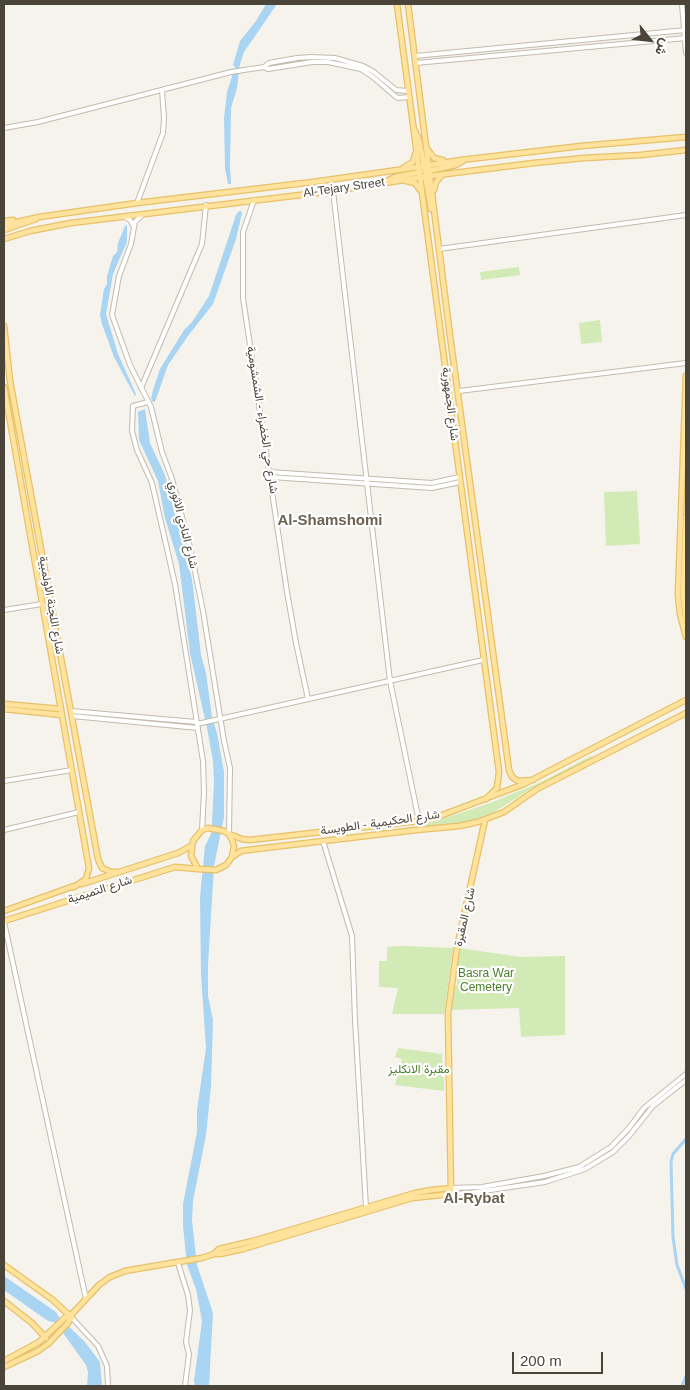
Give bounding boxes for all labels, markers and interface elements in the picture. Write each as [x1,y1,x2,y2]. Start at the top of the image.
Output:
north arrow [625,15,675,65]
text: ش [652,36,674,59]
street label: Al-Tejary Street [302,175,386,201]
street label: شارع حي الخضراء - الشمشومية [243,345,281,495]
street label: شارع الجمهورية [438,366,462,442]
street label: شارع النادي الاثوري [165,480,201,570]
district label: Al-Shamshomi [277,512,383,530]
street label: شارع اللجنة الاولمبية [35,555,67,655]
street label: شارع الحكيمية - الطويسة [319,808,441,838]
street label: شارع التميمية [66,873,134,907]
street label: شارع المقبرة [451,886,479,948]
park label: Basra War Cemetery [458,967,514,995]
park label: مقبرة الانكليز [388,1063,450,1077]
district label: Al-Rybat [443,1190,505,1208]
scale bar [515,1342,606,1374]
text: 200 m [520,1352,562,1369]

